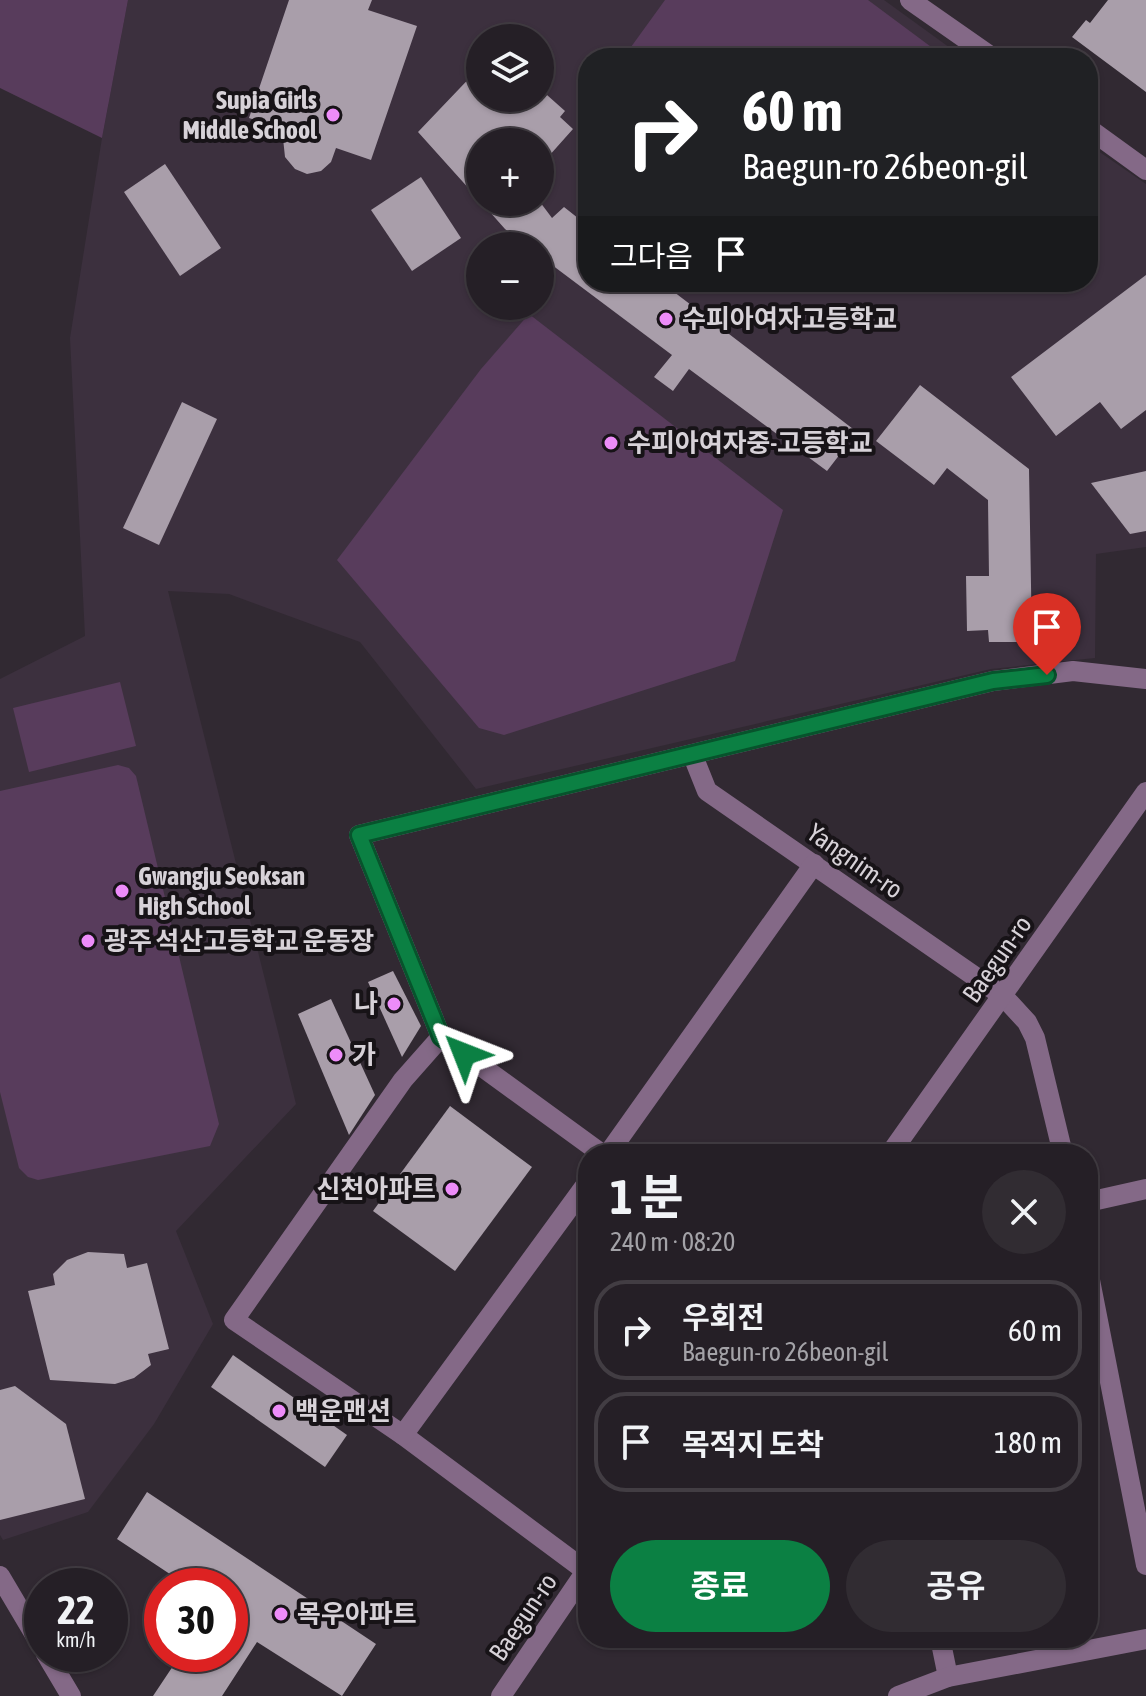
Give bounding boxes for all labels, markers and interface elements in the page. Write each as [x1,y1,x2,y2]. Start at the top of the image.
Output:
map controls [466,24,554,320]
button: layers [466,24,554,112]
text: 60 m [742,79,843,143]
icon: right [610,80,714,184]
place label: Supia Girls Middle School [182,85,318,145]
marker: Supia Girls Middle School [324,106,342,124]
button: + [466,128,554,216]
text: Baegun-ro 26beon-gil [742,145,1028,187]
button: − [466,232,554,320]
icon: arrive [709,232,753,276]
text: 그다음 [610,239,693,273]
place label: 수피아여자고등학교 [682,304,897,334]
marker: 수피아여자고등학교 [657,310,675,328]
place label: 수피아여자중-고등학교 [627,428,873,458]
marker: 수피아여자중-고등학교 [602,434,620,452]
pin [1013,593,1081,675]
icon: arrive [1025,605,1069,649]
street label: Yangnim-ro [802,817,908,905]
place label: Gwangju Seoksan High School [138,861,305,921]
marker: Gwangju Seoksan High School [113,882,131,900]
street label: Baegun-ro [956,910,1038,1008]
place label: 광주 석산고등학교 운동장 [104,926,374,956]
marker: 광주 석산고등학교 운동장 [79,932,97,950]
place label: 나 [354,989,378,1019]
marker: 나 [385,995,403,1013]
position arrow [422,1012,506,1096]
place label: 가 [352,1040,376,1070]
marker: 가 [327,1046,345,1064]
text: 1 분 [610,1169,683,1224]
button: close [982,1170,1066,1254]
place label: 신천아파트 [316,1174,436,1204]
marker: 신천아파트 [443,1180,461,1198]
text: 240 m · 08:20 [610,1227,735,1257]
text: 우회전 [682,1300,765,1334]
icon: right [614,1308,658,1352]
text: 60 m [1008,1313,1062,1347]
text: Baegun-ro 26beon-gil [682,1337,888,1367]
place label: 백운맨션 [295,1396,391,1426]
marker: 백운맨션 [270,1402,288,1420]
icon: arrive [614,1420,658,1464]
text: 180 m [994,1425,1062,1459]
text: 목적지 도착 [682,1427,824,1461]
button: 종료 [610,1540,830,1632]
button: 공유 [846,1540,1066,1632]
speed limit sign: 30 [144,1568,248,1672]
street label: Baegun-ro [483,1568,563,1666]
text: 22 [57,1587,95,1632]
place label: 목우아파트 [297,1599,417,1629]
marker: 목우아파트 [272,1605,290,1623]
text: km/h [56,1628,96,1651]

